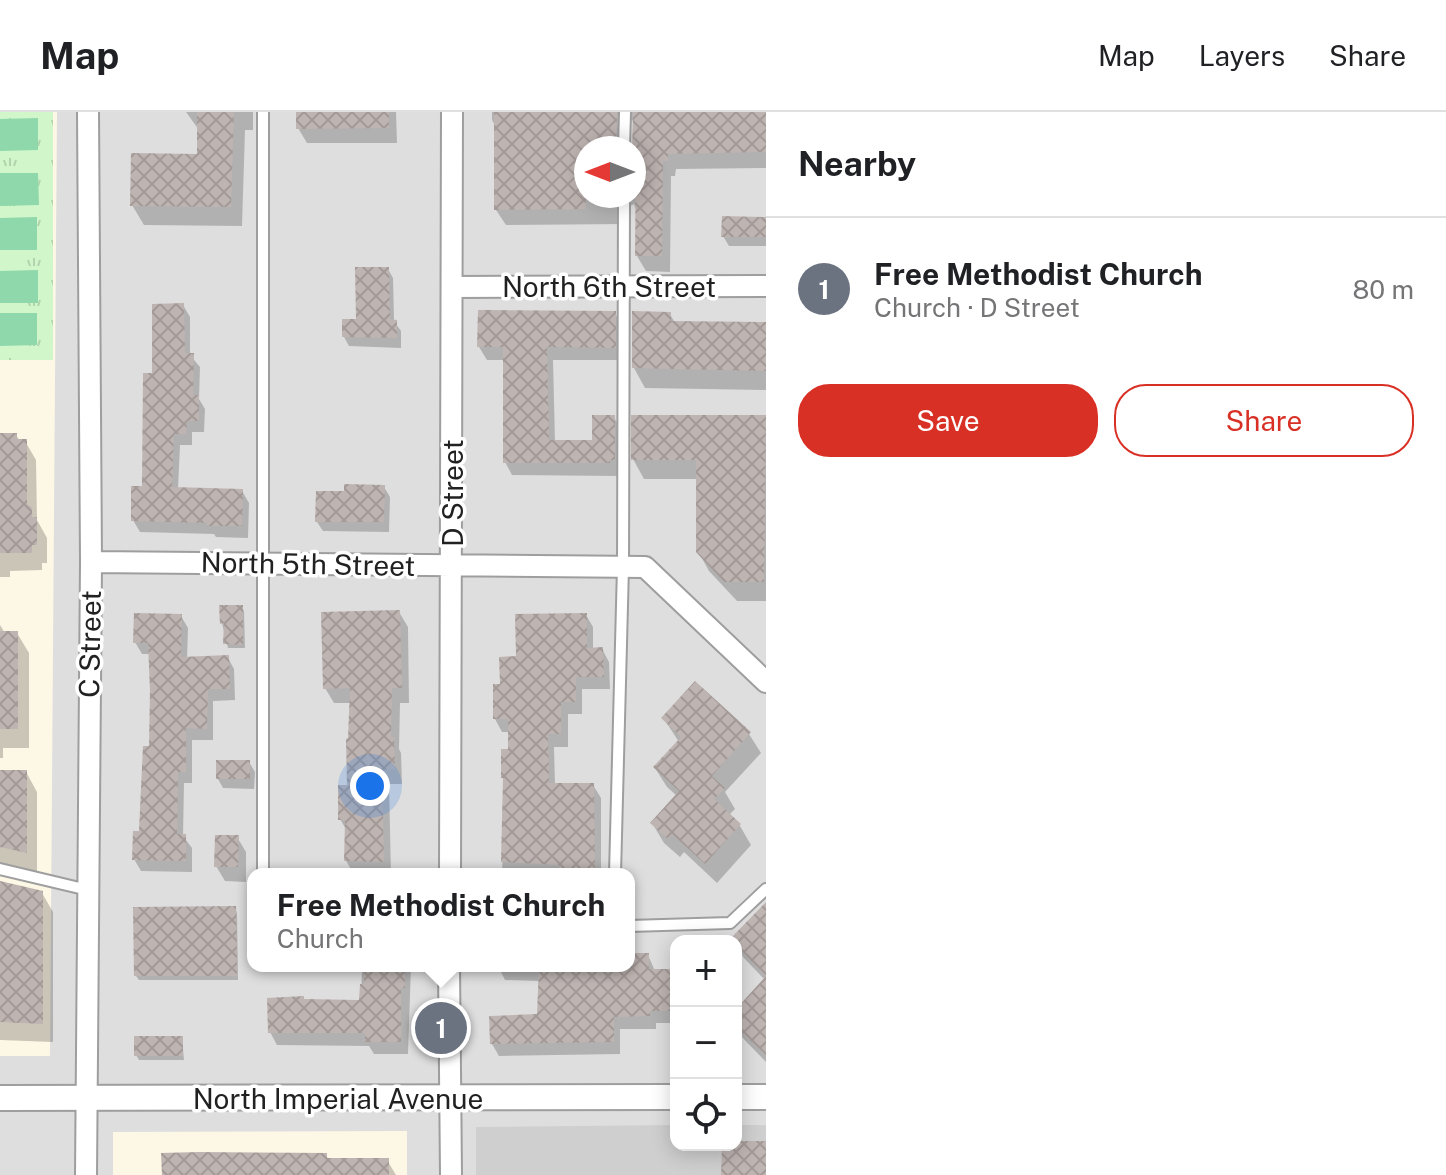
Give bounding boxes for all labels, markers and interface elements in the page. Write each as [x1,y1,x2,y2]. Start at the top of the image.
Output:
text: Map [40,33,119,78]
text: Map [1098,39,1155,72]
text: Layers [1199,39,1285,72]
text: Share [1329,39,1406,72]
north arrow [574,136,646,208]
text: Nearby [798,144,916,184]
text: Free Methodist Church [874,256,1202,292]
street label: North 6th Street [502,270,716,303]
text: 1 [818,274,830,305]
text: 80 m [1353,274,1414,305]
text: Church · D Street [874,292,1080,323]
button: Save [798,384,1098,457]
button: Share [1114,384,1414,457]
street label: D Street [436,439,469,547]
street label: North 5th Street [200,545,416,582]
street label: C Street [72,590,107,698]
your location [350,766,390,806]
popup [247,868,635,972]
text: Free Methodist Church [277,887,605,923]
text: Church [277,923,364,954]
map controls [670,935,742,1151]
button: + [670,935,742,1007]
pin: 1 [415,998,467,1058]
button: − [670,1007,742,1079]
button: locate [670,1079,742,1151]
street label: North Imperial Avenue [193,1082,483,1115]

